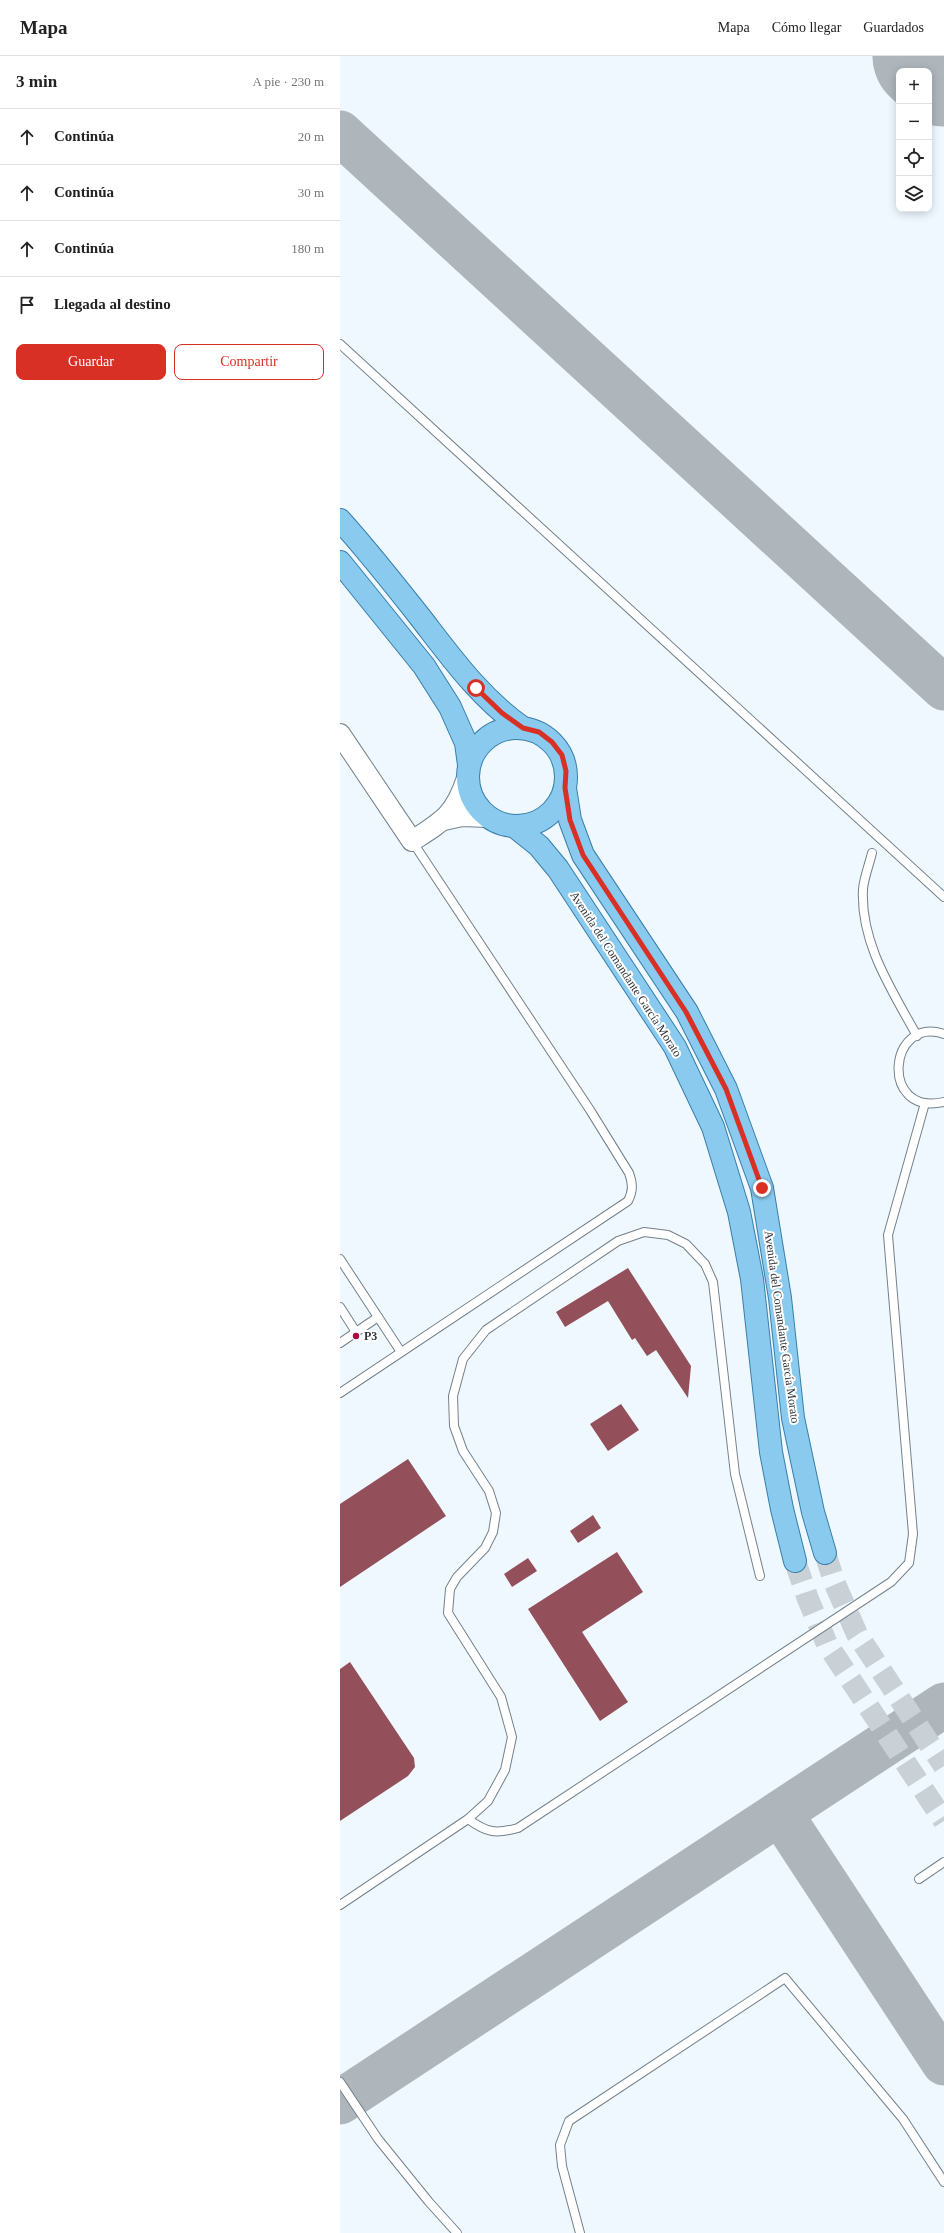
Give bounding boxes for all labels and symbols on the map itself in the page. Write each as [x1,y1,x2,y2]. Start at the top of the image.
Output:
route start [467,679,485,697]
street label: Avenida del Comandante García Morato [567,889,685,1059]
route end [753,1179,771,1197]
street label: Avenida del Comandante García Morato [762,1230,802,1424]
place label: P3 [364,1329,377,1343]
marker: P3 [351,1331,361,1341]

